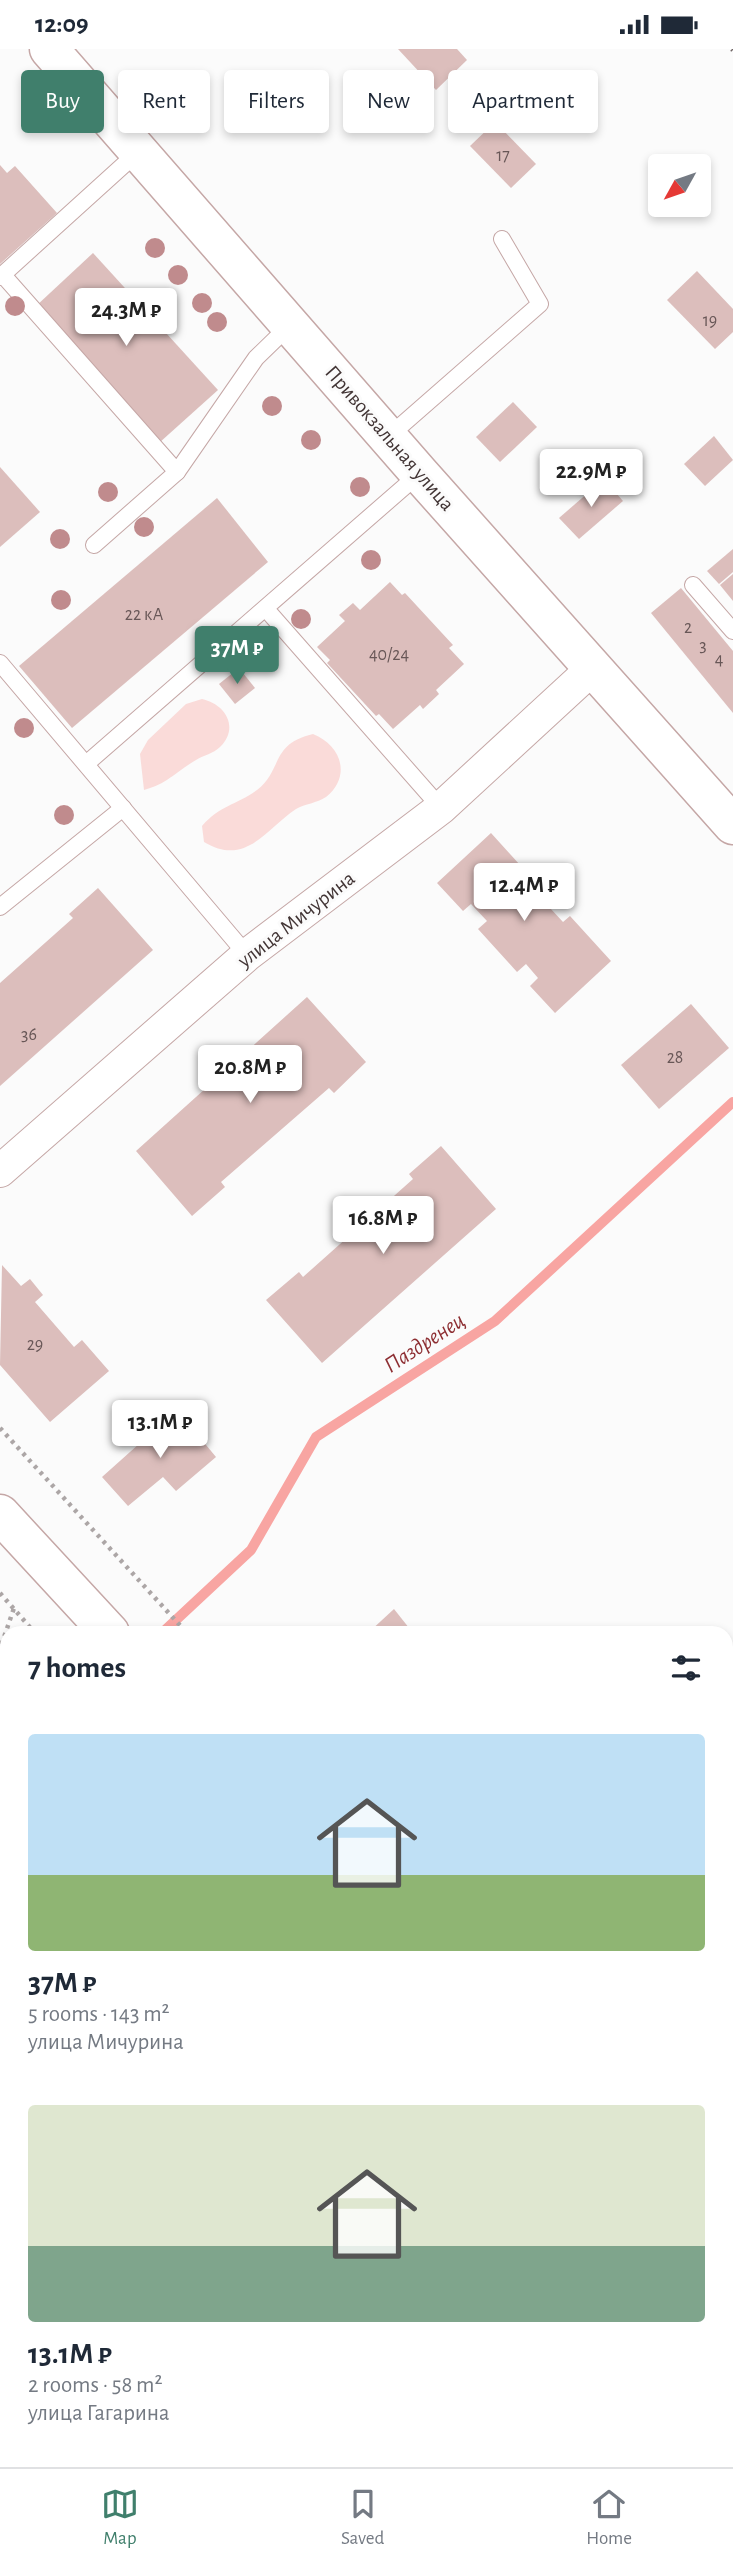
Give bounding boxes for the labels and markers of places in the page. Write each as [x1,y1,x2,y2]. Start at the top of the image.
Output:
pin: 24.3M ₽ [61,289,191,348]
pin: 22.9M ₽ [526,449,656,509]
pin: 37M ₽ [188,627,286,686]
pin: 12.4M ₽ [459,863,589,923]
pin: 20.8M ₽ [185,1045,315,1105]
pin: 16.8M ₽ [318,1197,448,1256]
pin: 13.1M ₽ [95,1401,225,1460]

